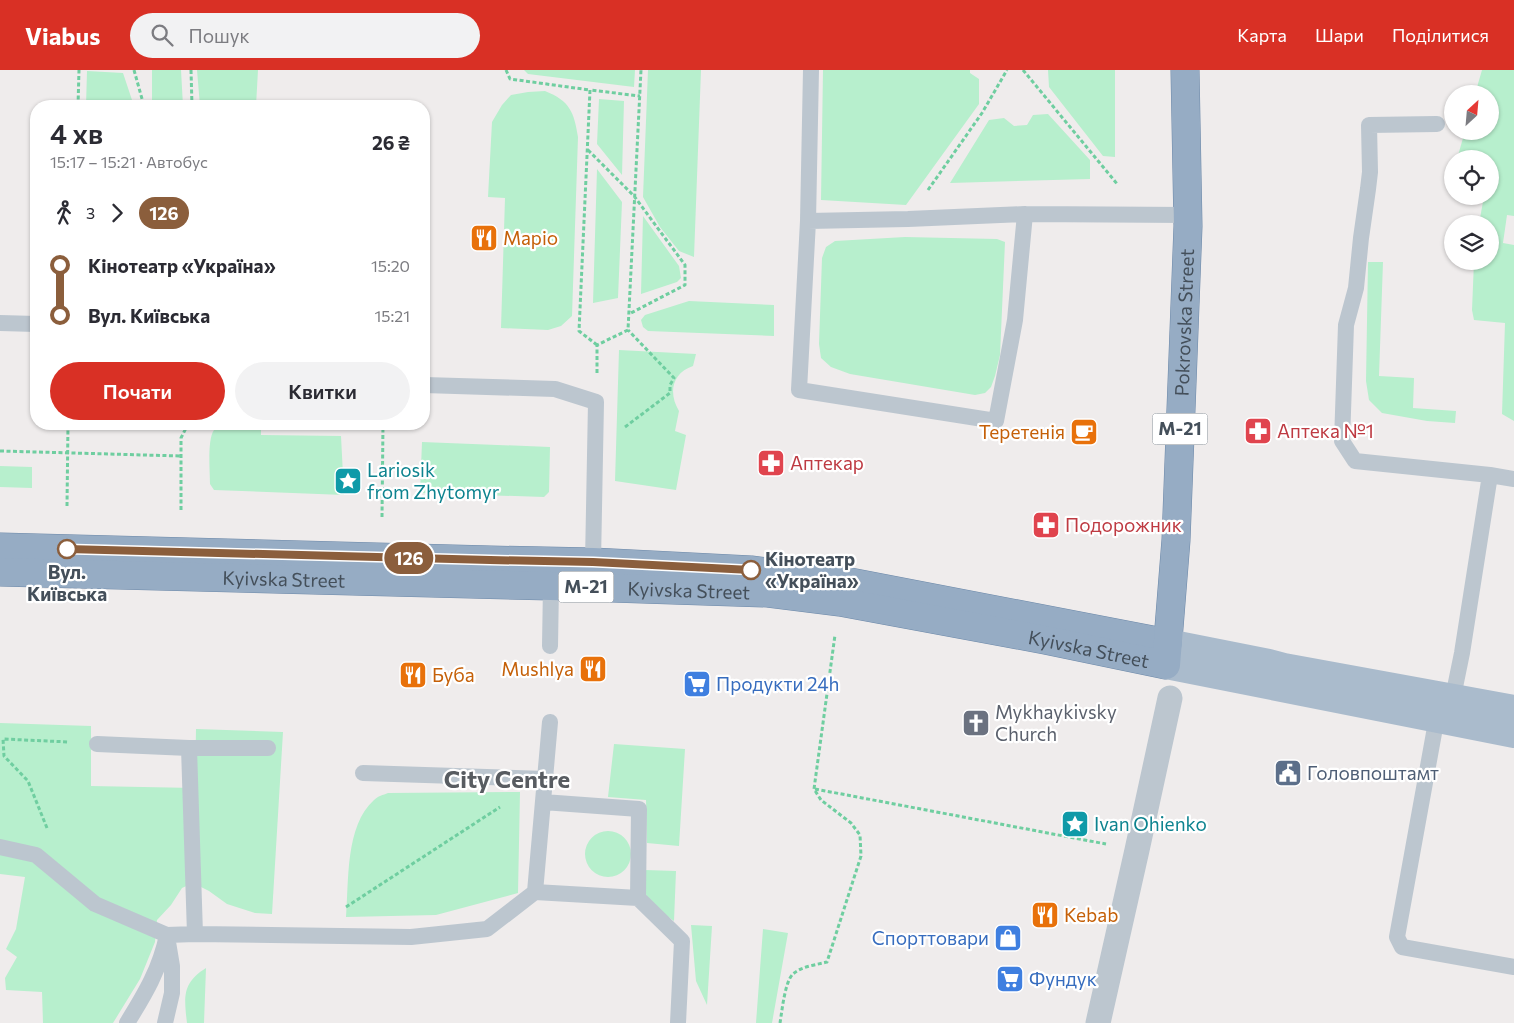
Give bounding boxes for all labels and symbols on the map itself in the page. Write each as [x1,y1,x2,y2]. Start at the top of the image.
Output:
north arrow [1444,85,1499,140]
restaurant icon: Маріо [469,223,499,253]
place label: Маріо [503,226,558,249]
street label: Pokrovska Street [1170,248,1198,397]
road number: М-21 [1152,414,1208,444]
pharmacy icon: Аптека №1 [1243,416,1273,446]
cafe icon: Теретенія [1069,417,1099,447]
place label: Аптека №1 [1277,419,1374,442]
place label: Теретенія [979,420,1065,443]
pharmacy icon: Аптекар [756,448,786,478]
place label: Аптекар [790,451,864,474]
place label: Lariosik from Zhytomyr [367,458,500,503]
place icon: Lariosik from Zhytomyr [333,466,363,496]
pharmacy icon: Подорожник [1031,510,1061,540]
place label: Подорожник [1065,513,1182,536]
marker: Вул. Київська [57,539,77,559]
line badge: 126 [380,542,438,574]
place label: Кінотеатр «Україна» [765,547,859,592]
place label: Вул. Київська [27,560,107,605]
marker: Кінотеатр «Україна» [741,560,761,580]
street label: Kyivska Street [222,566,346,592]
road number: М-21 [558,572,614,602]
street label: Kyivska Street [627,576,751,603]
street label: Kyivska Street [1027,625,1151,672]
restaurant icon: Mushlya [578,654,608,684]
place label: Mushlya [501,657,574,680]
restaurant icon: Буба [398,660,428,690]
place label: Буба [432,663,475,686]
supermarket icon: Продукти 24h [682,669,712,699]
place label: Продукти 24h [716,672,839,695]
place label: Mykhaykivsky Church [995,700,1117,745]
church icon: Mykhaykivsky Church [961,708,991,738]
public building icon: Головпоштамт [1273,758,1303,788]
place label: Головпоштамт [1307,761,1439,784]
district label: City Centre [444,764,570,793]
place icon: Ivan Ohienko [1060,809,1090,839]
place label: Ivan Ohienko [1094,812,1207,835]
restaurant icon: Kebab [1030,900,1060,930]
place label: Kebab [1064,903,1119,926]
shop icon: Спорттовари [993,923,1023,953]
place label: Спорттовари [872,926,989,949]
supermarket icon: Фундук [995,964,1025,994]
place label: Фундук [1029,967,1097,990]

